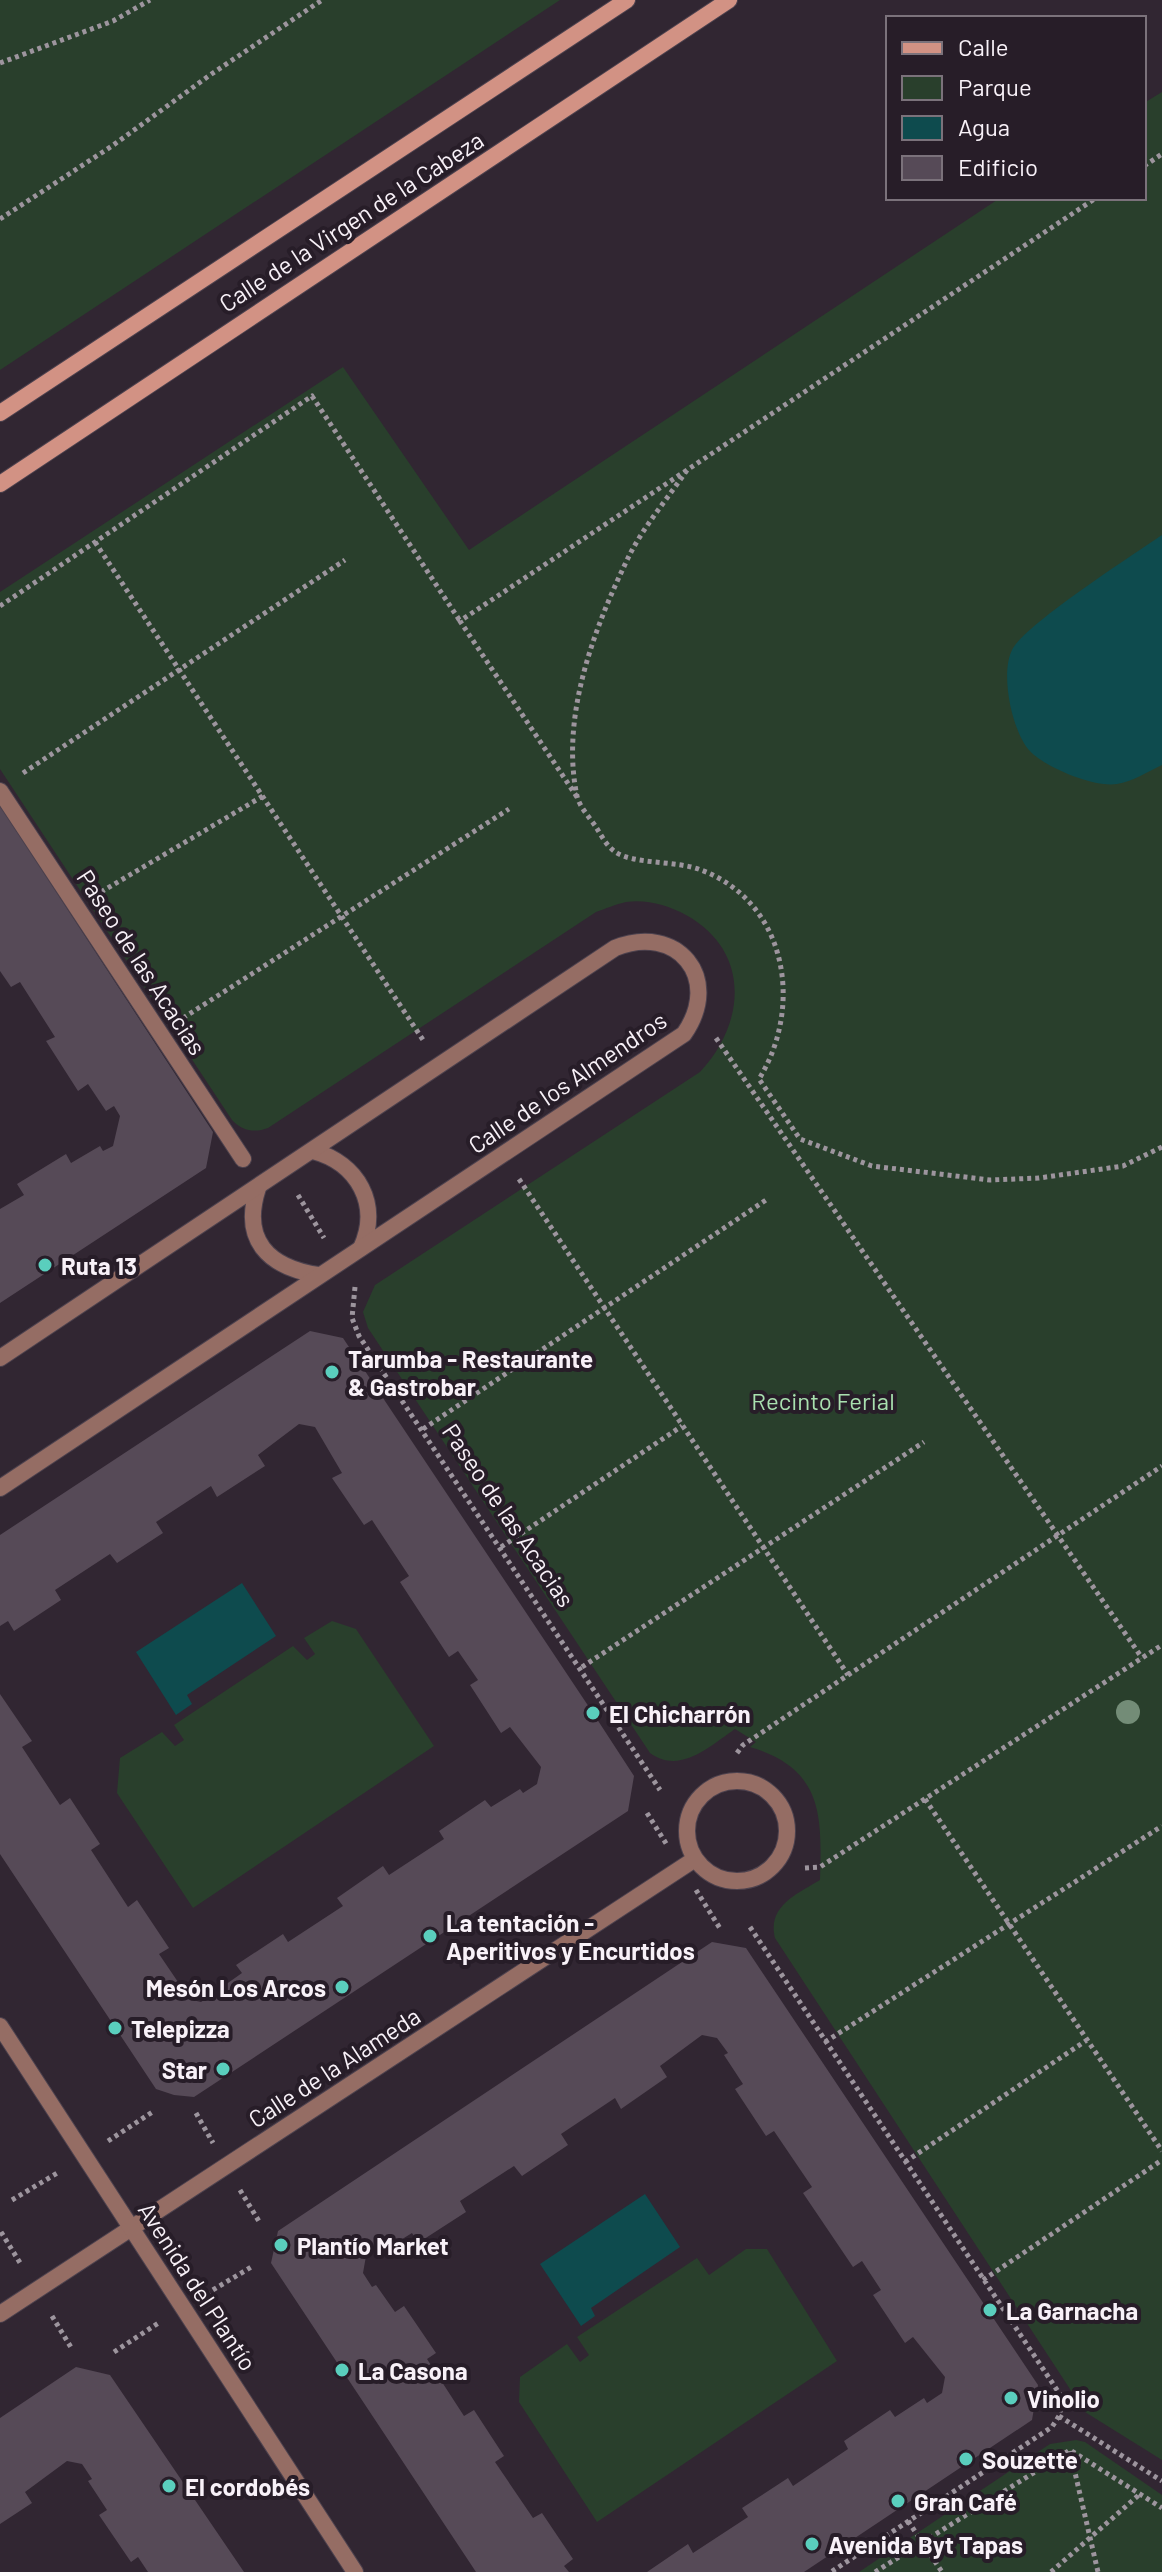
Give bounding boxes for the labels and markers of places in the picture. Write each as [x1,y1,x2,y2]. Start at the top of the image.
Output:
place label: Ruta 13 [61,1251,137,1280]
marker: Ruta 13 [36,1256,54,1274]
place label: Tarumba - Restaurante & Gastrobar [348,1344,593,1401]
marker: Tarumba - Restaurante & Gastrobar [323,1363,341,1381]
place label: El Chicharrón [609,1699,751,1728]
marker: El Chicharrón [584,1704,602,1722]
place label: La tentación - Aperitivos y Encurtidos [446,1908,695,1965]
marker: La tentación - Aperitivos y Encurtidos [421,1927,439,1945]
place label: Mesón Los Arcos [146,1973,326,2002]
marker: Mesón Los Arcos [333,1978,351,1996]
place label: Telepizza [131,2014,230,2043]
marker: Telepizza [106,2019,124,2037]
place label: Star [162,2055,207,2084]
marker: Star [214,2060,232,2078]
place label: Plantío Market [297,2231,449,2260]
marker: Plantío Market [272,2236,290,2254]
place label: La Garnacha [1006,2296,1138,2325]
marker: La Garnacha [981,2301,999,2319]
place label: La Casona [358,2356,468,2385]
marker: La Casona [333,2361,351,2379]
place label: Vinolio [1027,2384,1100,2413]
marker: Vinolio [1002,2389,1020,2407]
place label: Souzette [982,2445,1078,2474]
marker: Souzette [957,2450,975,2468]
place label: El cordobés [185,2472,310,2501]
marker: El cordobés [160,2477,178,2495]
place label: Gran Café [914,2487,1017,2516]
marker: Gran Café [889,2492,907,2510]
place label: Avenida Byt Tapas [828,2530,1023,2559]
marker: Avenida Byt Tapas [803,2535,821,2553]

